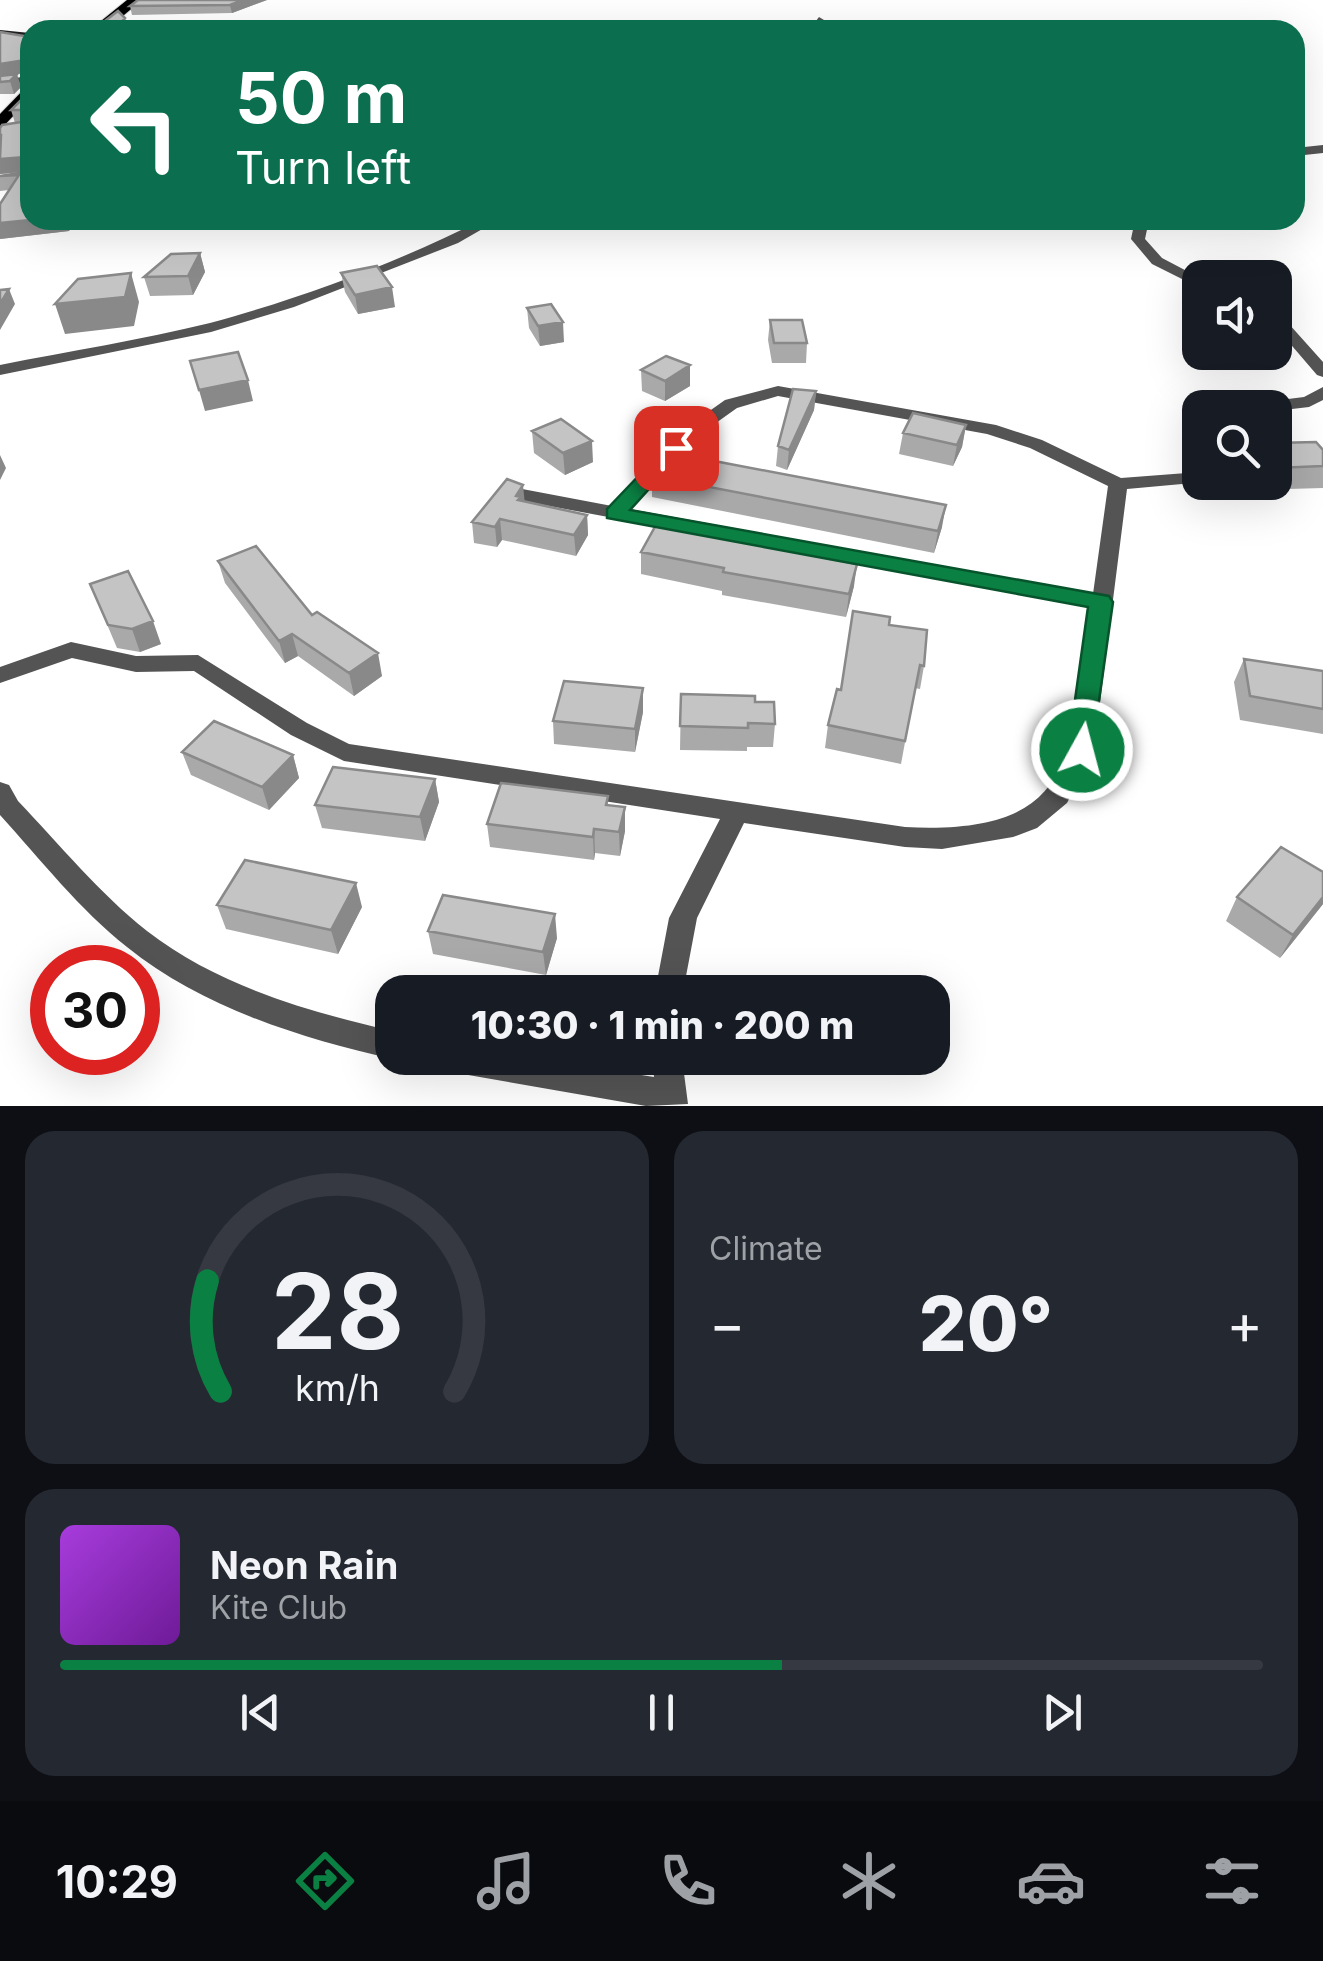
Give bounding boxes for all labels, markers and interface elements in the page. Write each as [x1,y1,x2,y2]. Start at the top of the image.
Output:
text: 50 m [235,55,407,140]
icon: left [70,60,200,190]
text: Turn left [235,140,411,195]
map controls [1182,260,1292,500]
button: sound [1182,260,1292,370]
button: search [1182,390,1292,500]
pin [634,406,719,491]
icon: arrive [649,421,704,476]
position arrow [1030,698,1134,802]
speed limit sign: 30 [30,945,160,1075]
text: 10:30 · 1 min · 200 m [471,1002,854,1048]
text: Climate [709,1229,823,1268]
text: 28 [270,1248,404,1374]
text: 20° [919,1278,1053,1369]
text: − [709,1291,745,1357]
text: + [1227,1291,1263,1357]
text: km/h [295,1366,379,1410]
text: Neon Rain [210,1542,398,1588]
text: Kite Club [210,1588,347,1627]
icon: previous [233,1685,288,1740]
icon: pause [634,1685,689,1740]
icon: next [1035,1685,1090,1740]
icon: directions [290,1846,360,1916]
icon: music [471,1846,541,1916]
icon: phone [653,1846,723,1916]
icon: climate [834,1846,904,1916]
icon: car [1016,1846,1086,1916]
icon: filters [1197,1846,1267,1916]
text: 10:29 [56,1854,178,1909]

